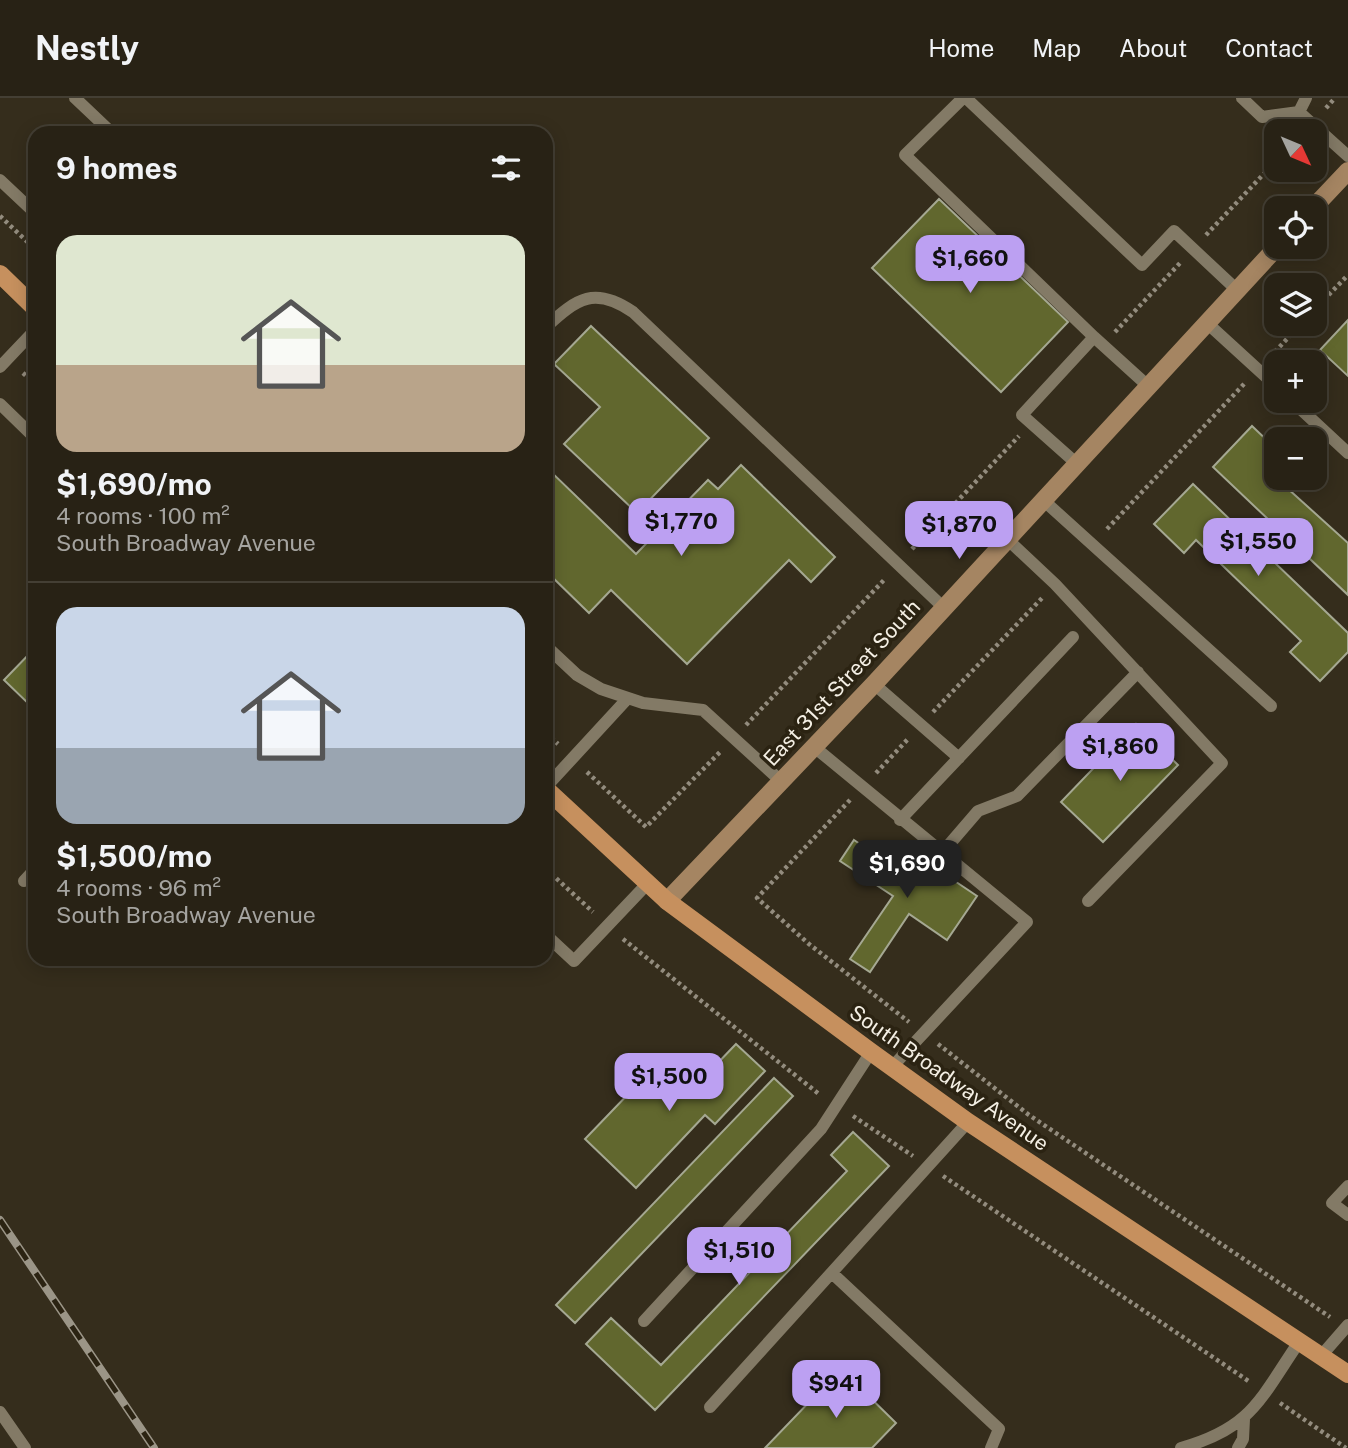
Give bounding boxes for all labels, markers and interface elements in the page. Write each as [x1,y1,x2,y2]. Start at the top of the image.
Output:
text: Nestly [35,29,139,67]
text: Home [928,34,994,62]
text: Map [1032,34,1081,62]
text: About [1119,34,1187,62]
text: Contact [1225,34,1313,62]
north arrow [1264,119,1326,182]
map controls [1264,119,1327,490]
icon: filters [487,149,525,187]
text: 9 homes [56,150,178,186]
button: locate [1264,196,1327,259]
pin: $1,660 [913,236,1027,295]
text: $1,660 [932,244,1008,271]
button: layers [1264,273,1327,336]
icon: home [228,281,354,407]
button: + [1264,350,1327,413]
button: − [1264,427,1327,490]
text: $1,690/mo [56,466,212,502]
pin: $1,770 [624,498,738,558]
text: 4 rooms · 100 m² [56,502,230,529]
pin: $1,870 [902,502,1016,561]
text: $1,770 [644,507,718,534]
text: $1,870 [921,510,997,537]
pin: $1,550 [1201,518,1315,578]
text: $1,550 [1219,527,1297,554]
text: South Broadway Avenue [56,529,316,556]
street label: East 31st Street South [758,594,925,771]
icon: home [228,653,354,779]
pin: $1,860 [1063,724,1177,783]
text: $1,860 [1081,732,1159,759]
text: $1,500/mo [56,838,212,874]
pin: $1,690 [850,840,964,900]
text: $1,690 [869,849,945,876]
text: 4 rooms · 96 m² [56,874,221,901]
text: South Broadway Avenue [56,901,316,928]
street label: South Broadway Avenue [845,999,1054,1156]
pin: $1,500 [612,1054,726,1113]
text: $1,500 [631,1062,707,1089]
pin: $1,510 [682,1228,796,1287]
text: $1,510 [703,1236,775,1263]
pin: $941 [795,1360,877,1420]
text: $941 [808,1369,864,1396]

